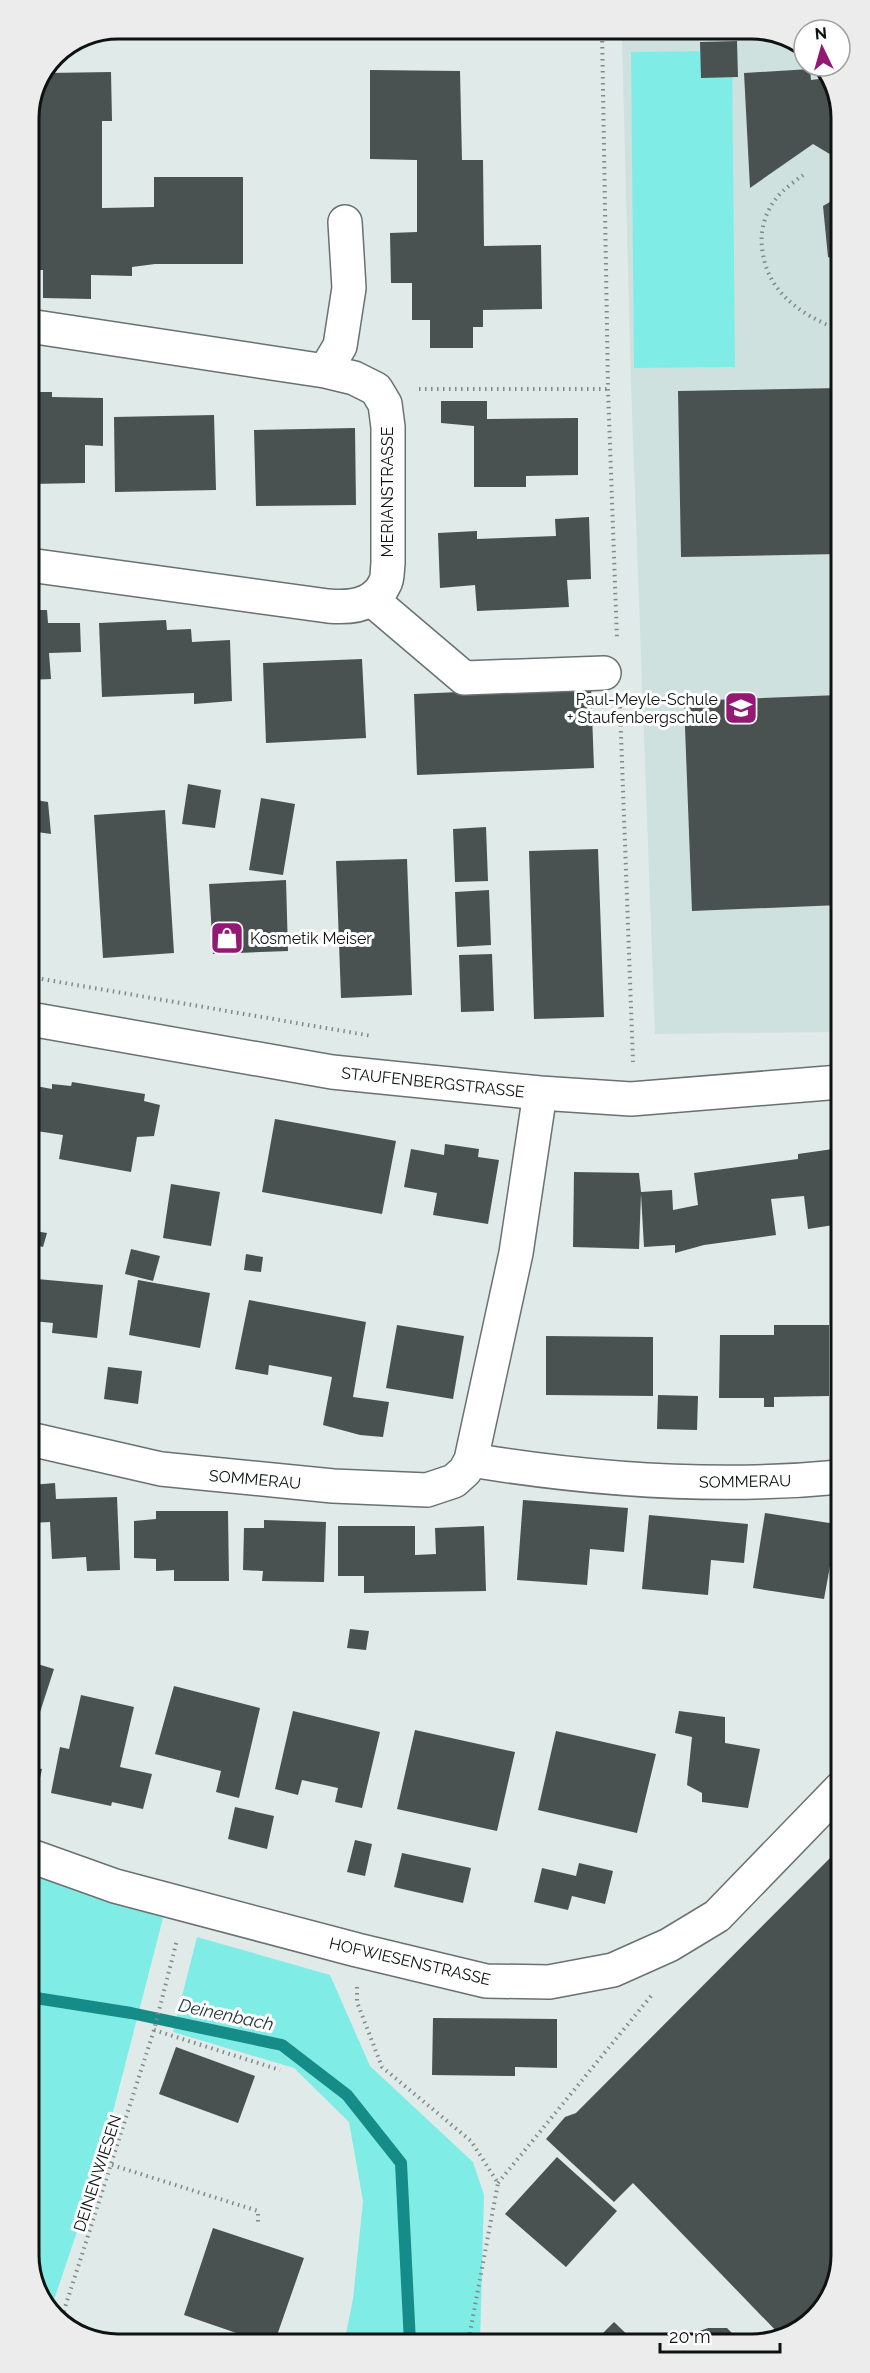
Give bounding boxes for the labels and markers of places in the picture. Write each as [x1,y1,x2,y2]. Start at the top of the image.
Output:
place label: Paul-Meyle-Schule + Staufenbergschule [567,690,718,727]
school or university icon: Paul-Meyle-Schule + Staufenbergschule [723,690,759,726]
shop icon: Kosmetik Meiser [209,920,245,956]
place label: Kosmetik Meiser [250,929,372,948]

